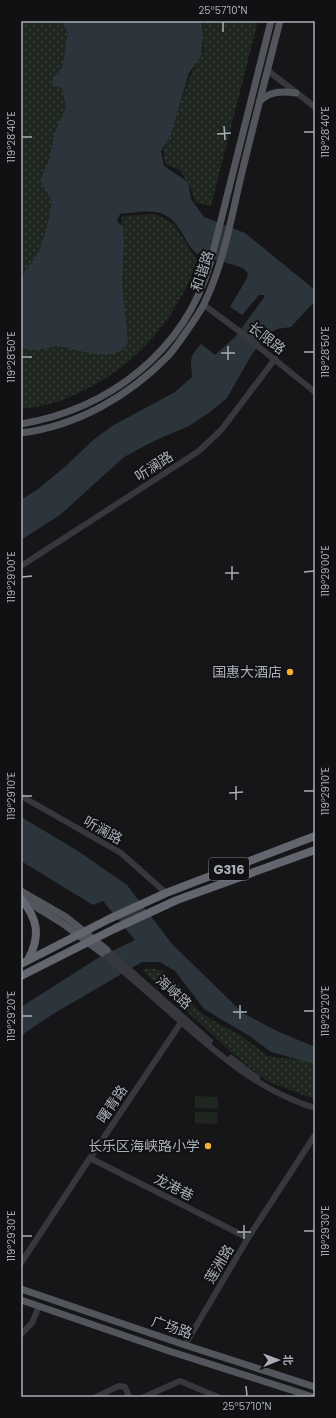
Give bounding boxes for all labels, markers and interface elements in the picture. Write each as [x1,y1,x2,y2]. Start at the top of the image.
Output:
text: 25°57'10"N [199,3,247,18]
text: 119°28'40"E [318,106,333,158]
text: 119°28'40"E [4,111,19,163]
street label: 和谐路 [186,248,218,294]
street label: 长限路 [244,317,290,359]
text: 119°28'50"E [318,326,333,378]
text: 119°28'50"E [4,331,19,383]
street label: 听澜路 [131,446,177,486]
text: 119°29'00"E [318,545,333,597]
text: 119°29'00"E [4,551,19,603]
place label: 国惠大酒店 [212,662,282,682]
marker: 国惠大酒店 [285,667,295,677]
text: 119°29'10"E [318,767,333,815]
text: 119°29'10"E [4,772,19,820]
street label: 听澜路 [80,811,126,849]
road number: G316 [209,858,249,880]
street label: 海峡路 [152,971,196,1013]
text: 119°29'20"E [318,986,333,1036]
text: 119°29'20"E [4,991,19,1041]
street label: 曙青路 [92,1081,132,1127]
place label: 长乐区海峡路小学 [88,1136,200,1156]
marker: 长乐区海峡路小学 [203,1141,213,1151]
street label: 龙港巷 [151,1169,197,1205]
text: 119°29'30"E [318,1206,333,1256]
text: 119°29'30"E [4,1211,19,1261]
street label: 莲洲路 [200,1241,238,1287]
street label: 广场路 [149,1311,195,1343]
north arrow [258,1340,298,1380]
text: 北 [280,1354,296,1365]
text: 25°57'10"N [223,1399,271,1414]

